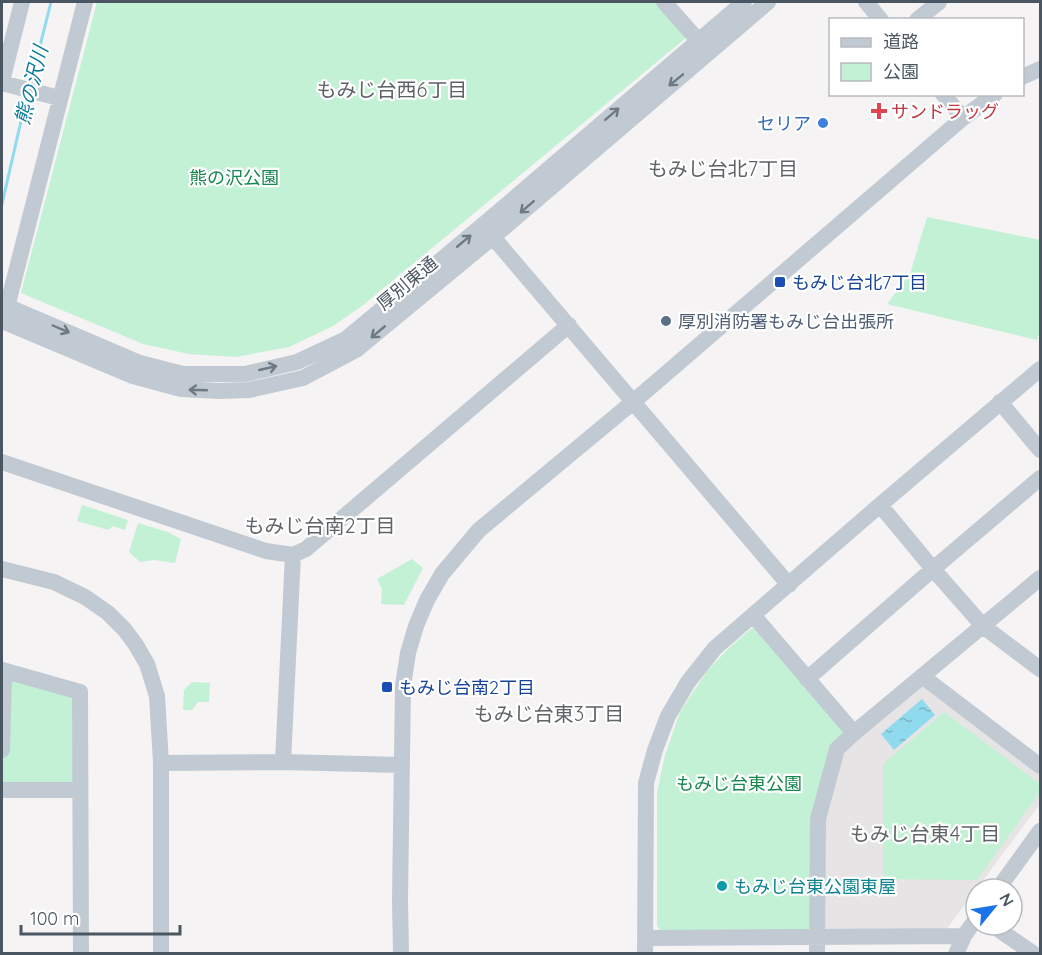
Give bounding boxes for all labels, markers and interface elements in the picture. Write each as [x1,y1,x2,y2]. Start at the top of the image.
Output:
legend [829,18,1024,96]
text: 道路 [883,30,919,53]
water label: 熊の沢川 [9,41,53,127]
text: 公園 [883,60,919,83]
one-way arrow [668,74,684,87]
district label: もみじ台西6丁目 [317,77,467,102]
place label: サンドラッグ [891,100,999,123]
marker: サンドラッグ [872,104,886,118]
one-way arrow [604,107,619,121]
place label: セリア [757,112,811,135]
marker: セリア [816,116,830,130]
district label: もみじ台北7丁目 [648,156,798,181]
park label: 熊の沢公園 [189,166,279,189]
one-way arrow [520,200,535,214]
one-way arrow [456,234,472,247]
street label: 厚別東通 [372,251,442,315]
place label: もみじ台北7丁目 [792,271,927,294]
marker: もみじ台北7丁目 [773,275,787,289]
place label: 厚別消防署もみじ台出張所 [678,310,894,333]
marker: 厚別消防署もみじ台出張所 [659,314,673,328]
one-way arrow [52,324,70,335]
one-way arrow [371,325,386,339]
one-way arrow [259,362,278,374]
one-way arrow [188,385,208,396]
district label: もみじ台南2丁目 [244,513,396,538]
place label: もみじ台南2丁目 [399,676,535,699]
marker: もみじ台南2丁目 [380,680,394,694]
district label: もみじ台東3丁目 [474,701,624,726]
park label: もみじ台東公園 [676,772,802,795]
district label: もみじ台東4丁目 [850,821,1000,846]
place label: もみじ台東公園東屋 [734,875,896,898]
north arrow [964,877,1024,937]
marker: もみじ台東公園東屋 [715,879,729,893]
text: N [995,889,1019,910]
scale bar [21,898,180,936]
text: 100 m [30,907,79,930]

